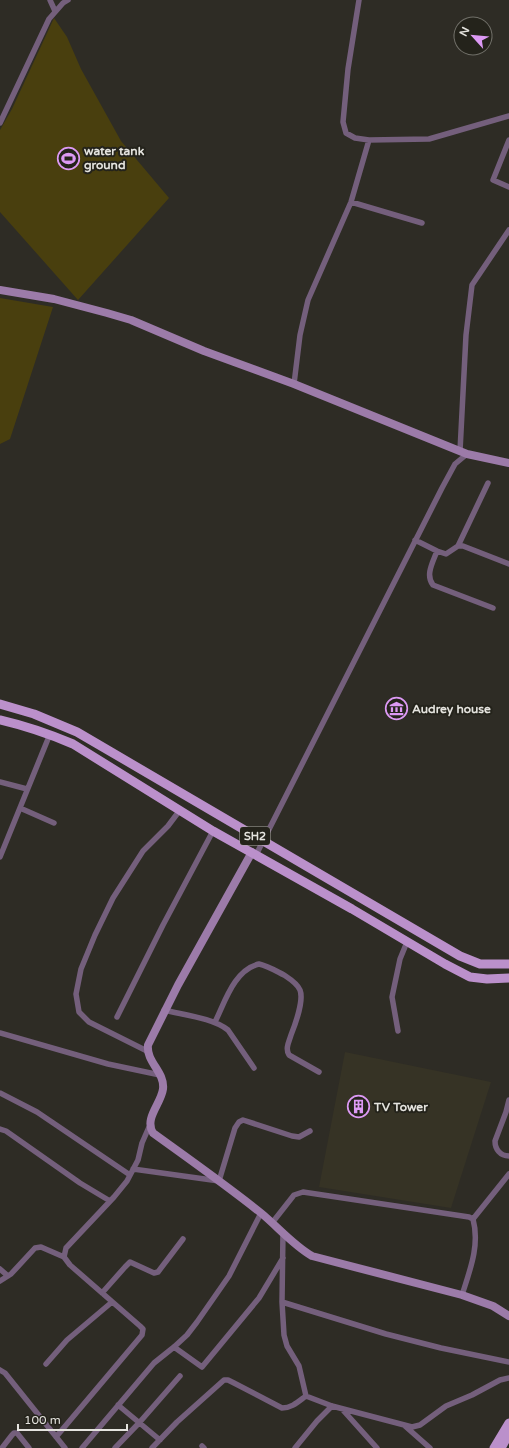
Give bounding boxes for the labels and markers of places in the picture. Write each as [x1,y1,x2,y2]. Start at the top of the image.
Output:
place label: water tank ground [84,144,145,173]
sports icon: water tank ground [55,145,81,171]
museum icon: Audrey house [384,696,410,722]
place label: Audrey house [412,702,491,717]
building icon: TV Tower [346,1094,372,1120]
place label: TV Tower [373,1100,428,1114]

